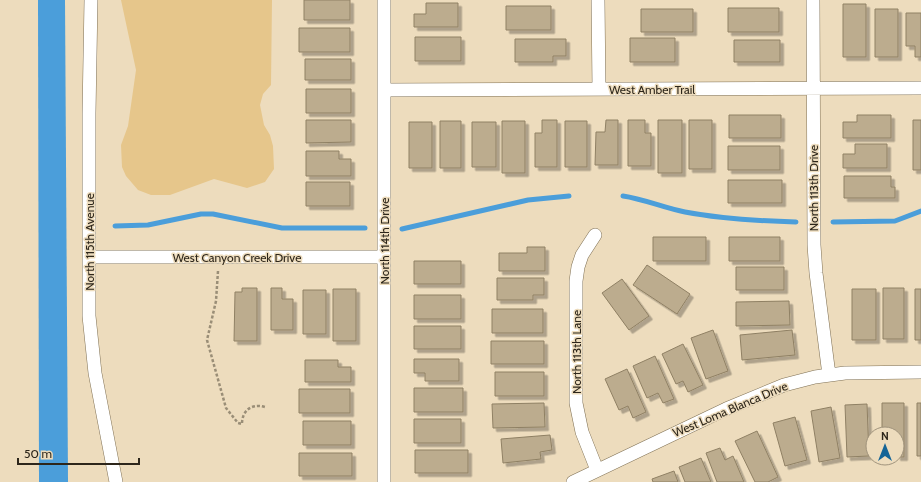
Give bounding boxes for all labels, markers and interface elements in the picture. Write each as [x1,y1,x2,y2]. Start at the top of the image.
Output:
street label: West Amber Trail [609,82,695,97]
street label: North 113th Drive [806,145,821,231]
street label: North 115th Avenue [82,193,97,291]
street label: North 114th Drive [377,198,392,284]
street label: West Canyon Creek Drive [173,250,301,265]
street label: North 113th Lane [569,310,584,394]
street label: West Loma Blanca Drive [670,378,790,440]
north arrow [865,426,905,466]
text: N [881,429,889,443]
scale bar [18,440,139,466]
text: 50 m [24,446,52,461]

